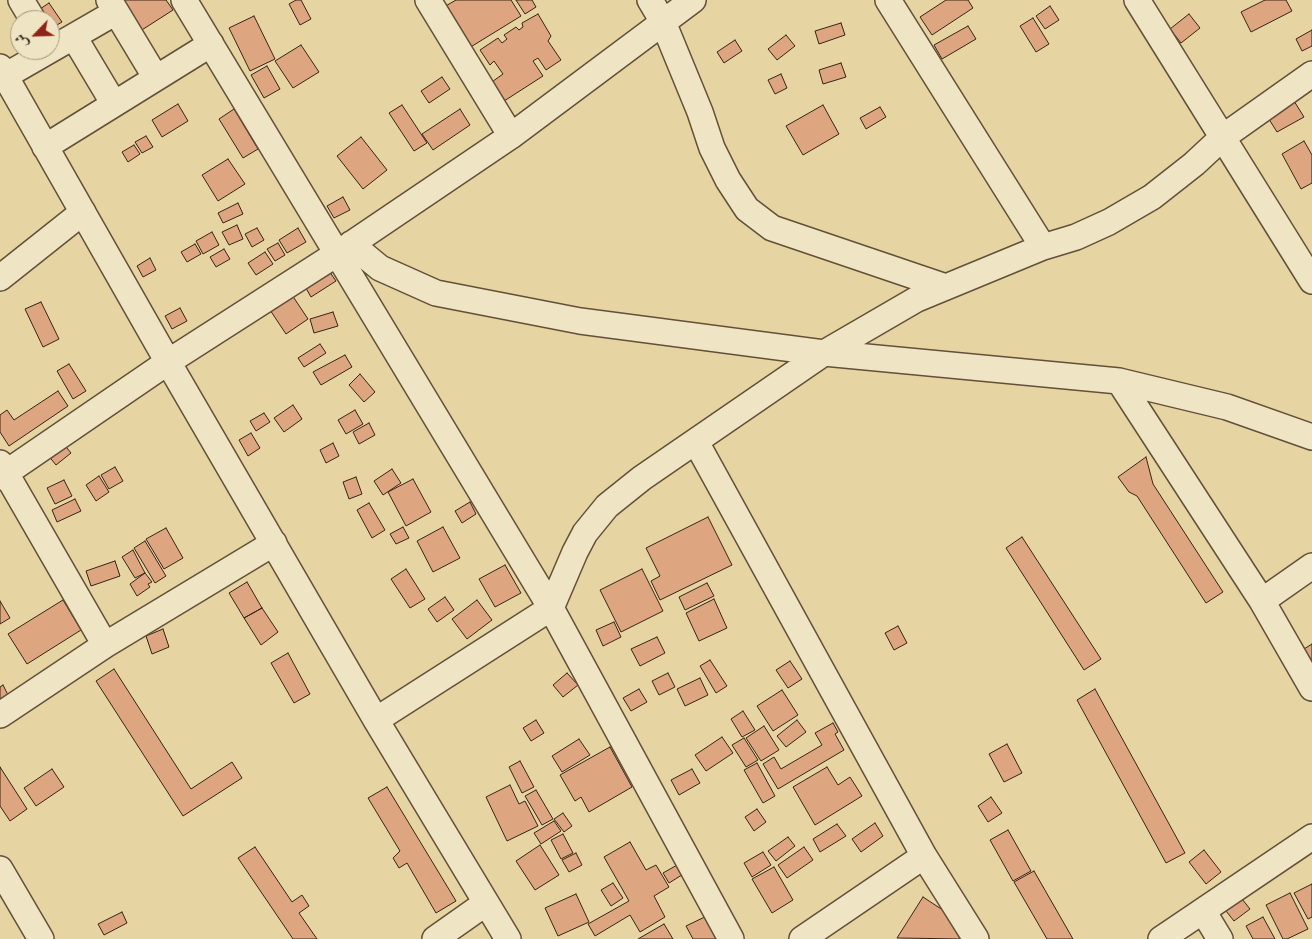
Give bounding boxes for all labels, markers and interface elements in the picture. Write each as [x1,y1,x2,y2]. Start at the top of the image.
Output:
north arrow [10,10,60,60]
text: ش [10,31,33,51]

